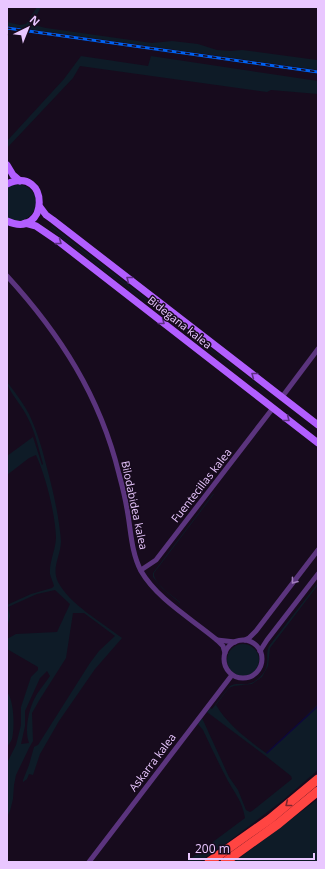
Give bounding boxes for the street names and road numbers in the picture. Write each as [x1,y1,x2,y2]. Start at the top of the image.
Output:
street label: Bidegana kalea [145,292,215,352]
street label: Fuentecillas kalea [167,445,235,525]
street label: Bilodabidea kalea [118,459,152,551]
street label: Askarra kalea [125,730,179,794]

